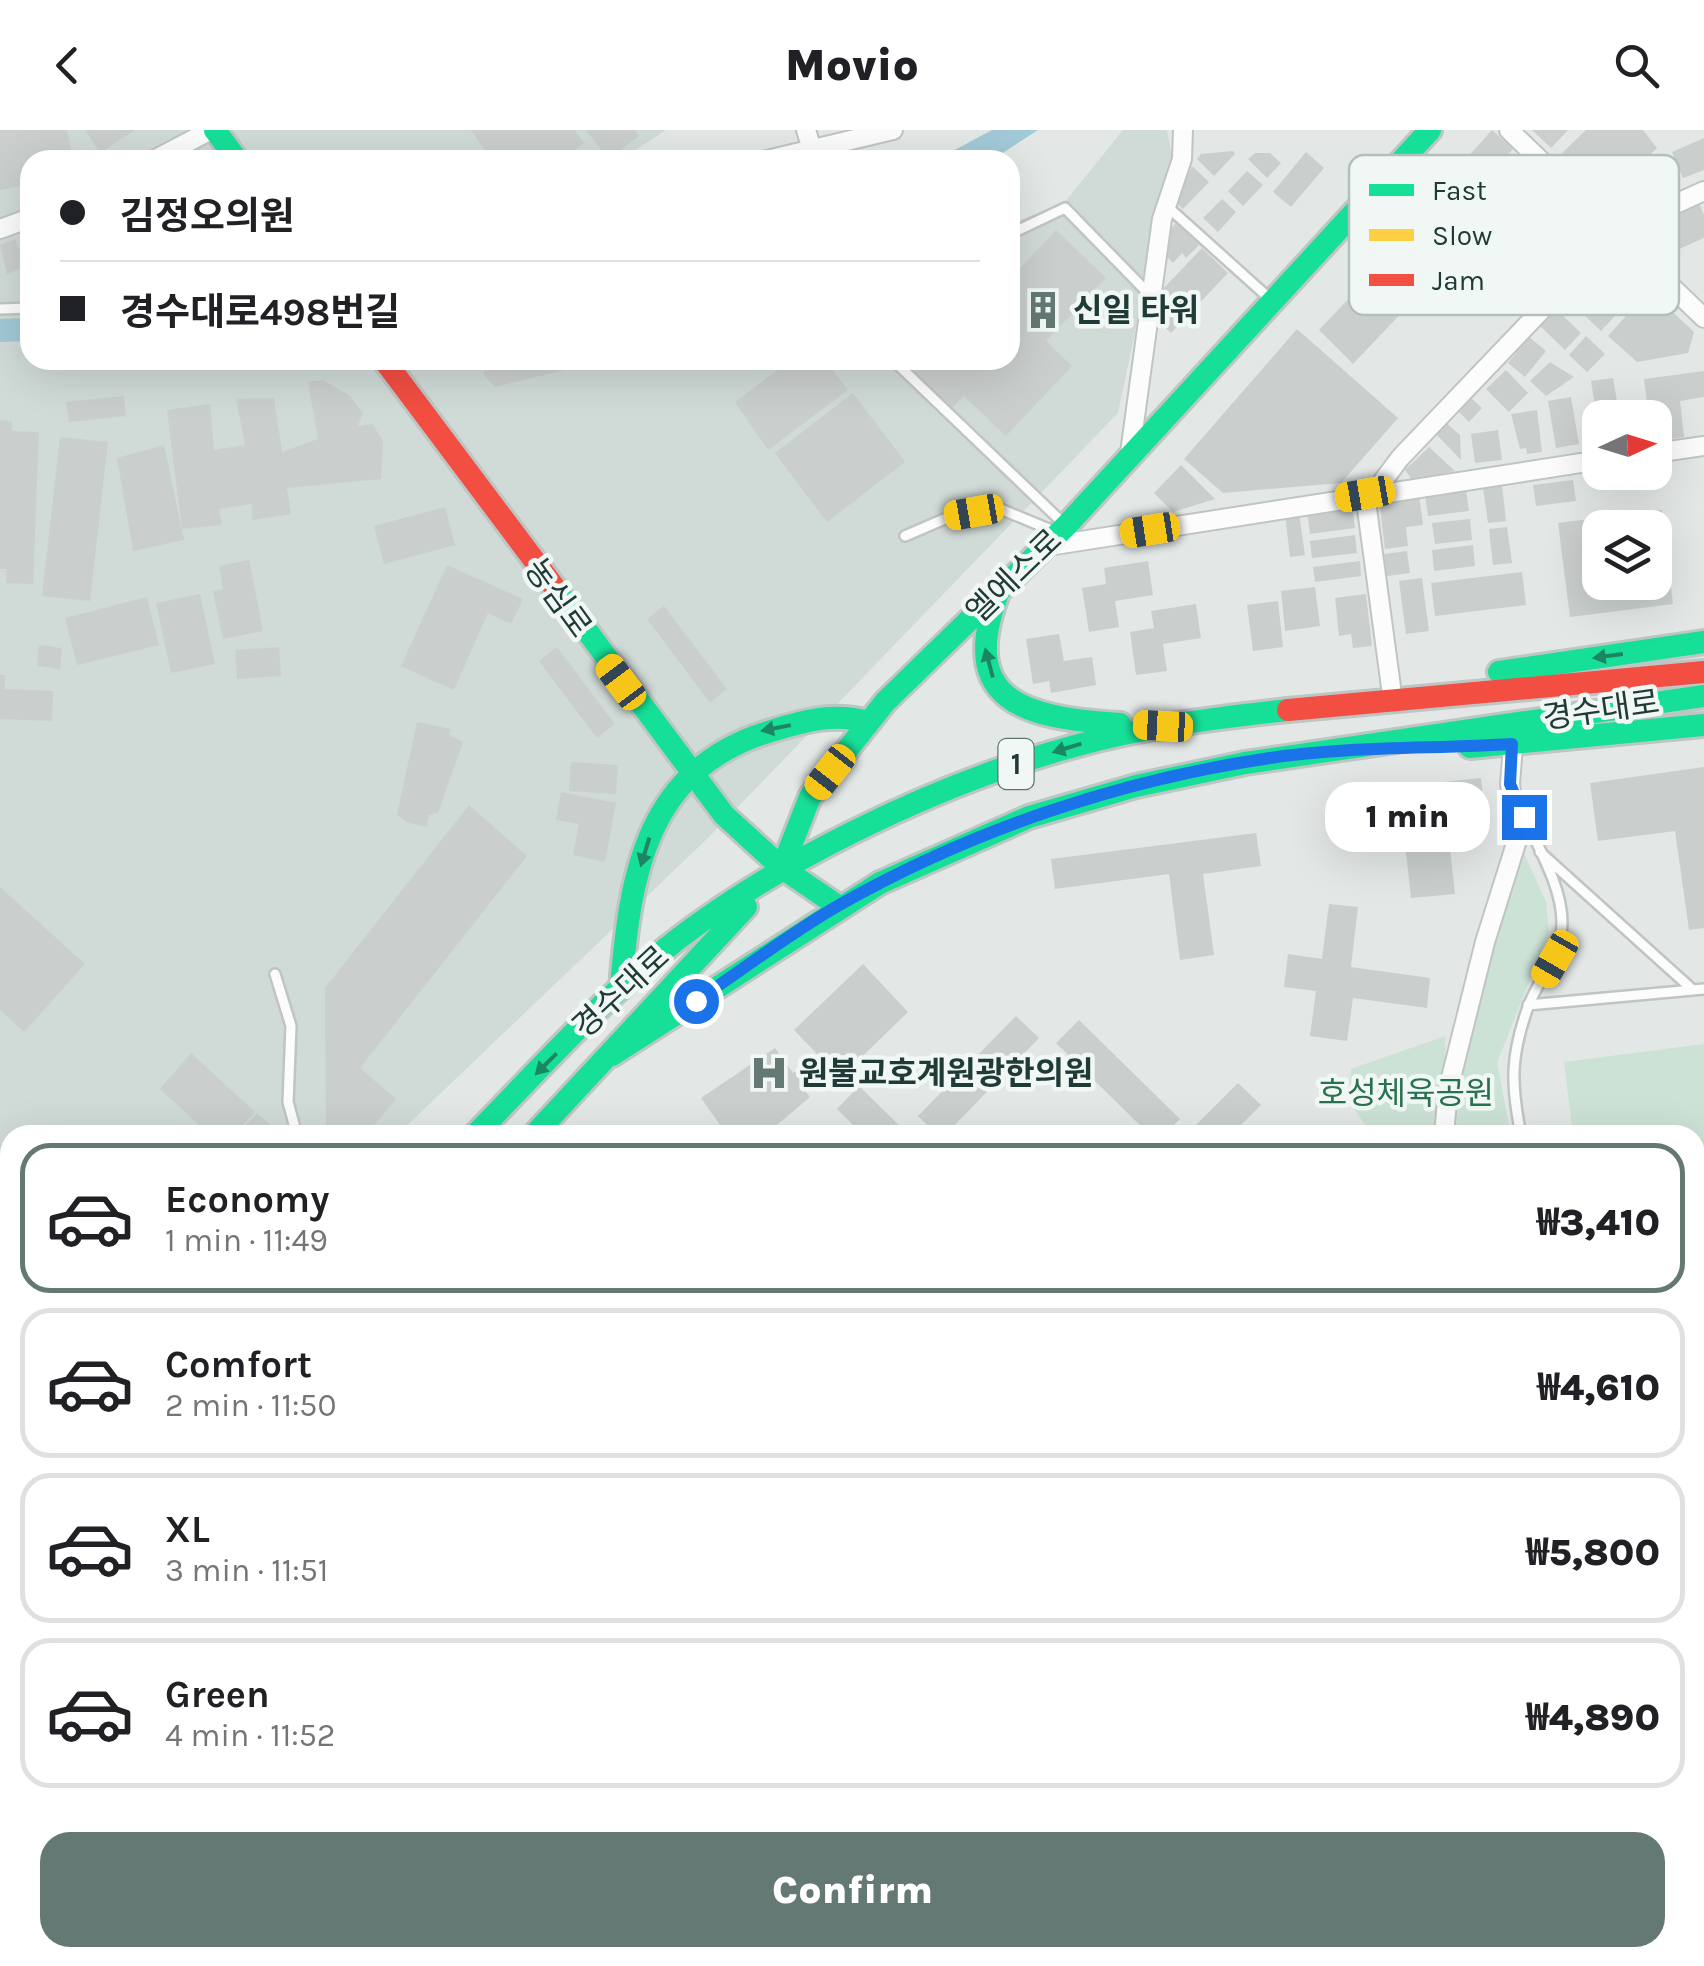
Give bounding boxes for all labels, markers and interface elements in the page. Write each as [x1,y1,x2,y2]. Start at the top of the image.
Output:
icon: back [40,38,95,93]
icon: search [1609,38,1664,93]
text: Movio [785,39,919,91]
legend [1349,155,1679,315]
text: Fast [1432,174,1487,207]
text: 김정오의원 [120,194,295,239]
text: Slow [1432,219,1492,252]
text: Jam [1432,264,1485,297]
building icon: 신일 타워 [1022,289,1064,331]
text: 경수대로498번길 [120,290,400,335]
place label: 신일 타워 [1073,292,1199,329]
north arrow [1582,400,1672,490]
map controls [1582,400,1672,600]
car [1333,474,1397,514]
car [942,492,1006,532]
car [1118,510,1182,550]
button: layers [1582,510,1672,600]
street label: 엘에스로 [959,522,1069,630]
street label: 농심로 [517,551,599,645]
one-way arrow [980,648,996,679]
one-way arrow [1591,648,1623,664]
car [591,649,651,715]
street label: 경수대로 [1540,683,1662,737]
car [1132,709,1194,743]
one-way arrow [760,721,791,736]
car [800,739,860,805]
road number: 1 [998,739,1034,789]
one-way arrow [1051,741,1081,756]
callout: 1 min [1324,782,1489,852]
route end [1502,795,1547,840]
text: 1 min [1366,798,1449,835]
one-way arrow [637,838,652,868]
car [1527,926,1583,992]
street label: 경수대로 [565,938,677,1046]
route start [674,979,719,1024]
one-way arrow [535,1051,558,1075]
hospital icon: 원불교호계원광한의원 [748,1052,790,1094]
place label: 원불교호계원광한의원 [799,1055,1093,1092]
park label: 호성체육공원 [1318,1075,1494,1112]
icon: car [45,1173,135,1263]
text: Economy [165,1177,329,1222]
text: ₩3,410 [1537,1200,1660,1245]
text: 1 min · 11:49 [165,1222,328,1259]
icon: car [45,1338,135,1428]
text: Comfort [165,1342,312,1387]
text: ₩4,610 [1537,1365,1660,1410]
text: 2 min · 11:50 [165,1387,336,1424]
icon: car [45,1503,135,1593]
text: XL [165,1507,210,1552]
text: ₩5,800 [1526,1530,1660,1575]
text: 3 min · 11:51 [165,1552,328,1589]
icon: car [45,1668,135,1758]
text: Green [165,1672,270,1717]
text: ₩4,890 [1526,1695,1660,1740]
text: 4 min · 11:52 [165,1717,335,1754]
button: Confirm [40,1832,1665,1947]

